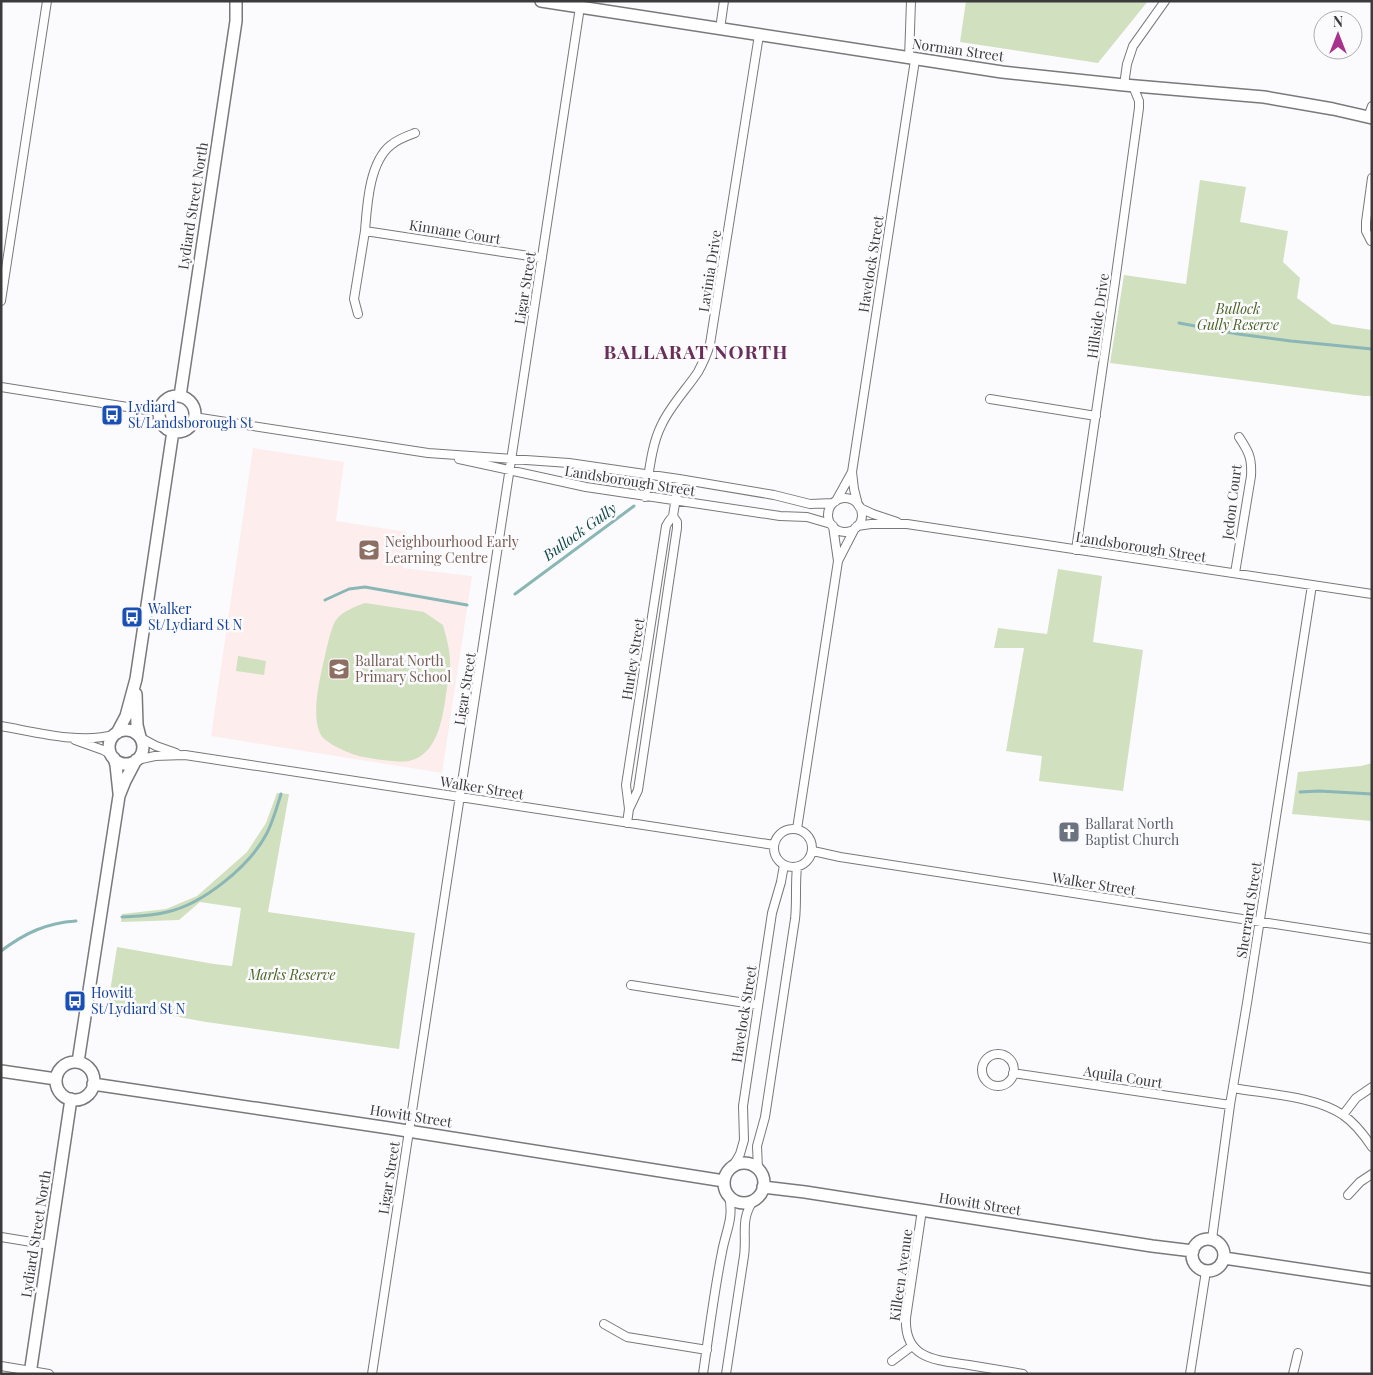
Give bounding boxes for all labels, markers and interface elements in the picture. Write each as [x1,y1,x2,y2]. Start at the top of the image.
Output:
north arrow [1313,10,1363,60]
text: N [1333,12,1343,31]
street label: Norman Street [911,34,1006,65]
street label: Lydiard Street North [173,140,212,271]
street label: Havelock Street [853,213,888,314]
street label: Kinnane Court [408,215,503,248]
street label: Lavinia Drive [694,228,725,313]
street label: Ligar Street [509,249,540,326]
street label: Hillside Drive [1082,272,1113,360]
park label: Bullock Gully Reserve [1197,299,1279,334]
district label: BALLARAT NORTH [604,338,789,364]
place label: Lydiard St/Landsborough St [128,397,254,432]
bus stop icon: Lydiard St/Landsborough St [100,403,124,427]
street label: Landsborough Street [563,461,698,500]
street label: Jedon Court [1217,462,1246,542]
water label: Bullock Gully [538,498,620,565]
street label: Landsborough Street [1074,527,1209,566]
place label: Neighbourhood Early Learning Centre [385,532,519,567]
school or university icon: Neighbourhood Early Learning Centre [357,538,381,562]
place label: Walker St/Lydiard St N [147,599,243,634]
bus stop icon: Walker St/Lydiard St N [120,605,144,629]
street label: Hurley Street [617,615,649,701]
street label: Ligar Street [449,650,480,727]
place label: Ballarat North Primary School [355,651,451,686]
school or university icon: Ballarat North Primary School [327,657,351,681]
street label: Walker Street [438,771,526,804]
place label: Ballarat North Baptist Church [1085,814,1180,849]
church icon: Ballarat North Baptist Church [1057,820,1081,844]
street label: Sherrard Street [1231,859,1266,960]
street label: Walker Street [1050,867,1138,900]
street label: Havelock Street [726,963,761,1064]
park label: Marks Reserve [247,965,336,984]
place label: Howitt St/Lydiard St N [91,983,186,1018]
bus stop icon: Howitt St/Lydiard St N [63,989,87,1013]
street label: Aquila Court [1081,1061,1165,1092]
street label: Howitt Street [369,1100,455,1132]
street label: Ligar Street [373,1139,404,1216]
street label: Lydiard Street North [16,1168,55,1299]
street label: Howitt Street [938,1188,1024,1220]
street label: Killeen Avenue [885,1228,916,1322]

